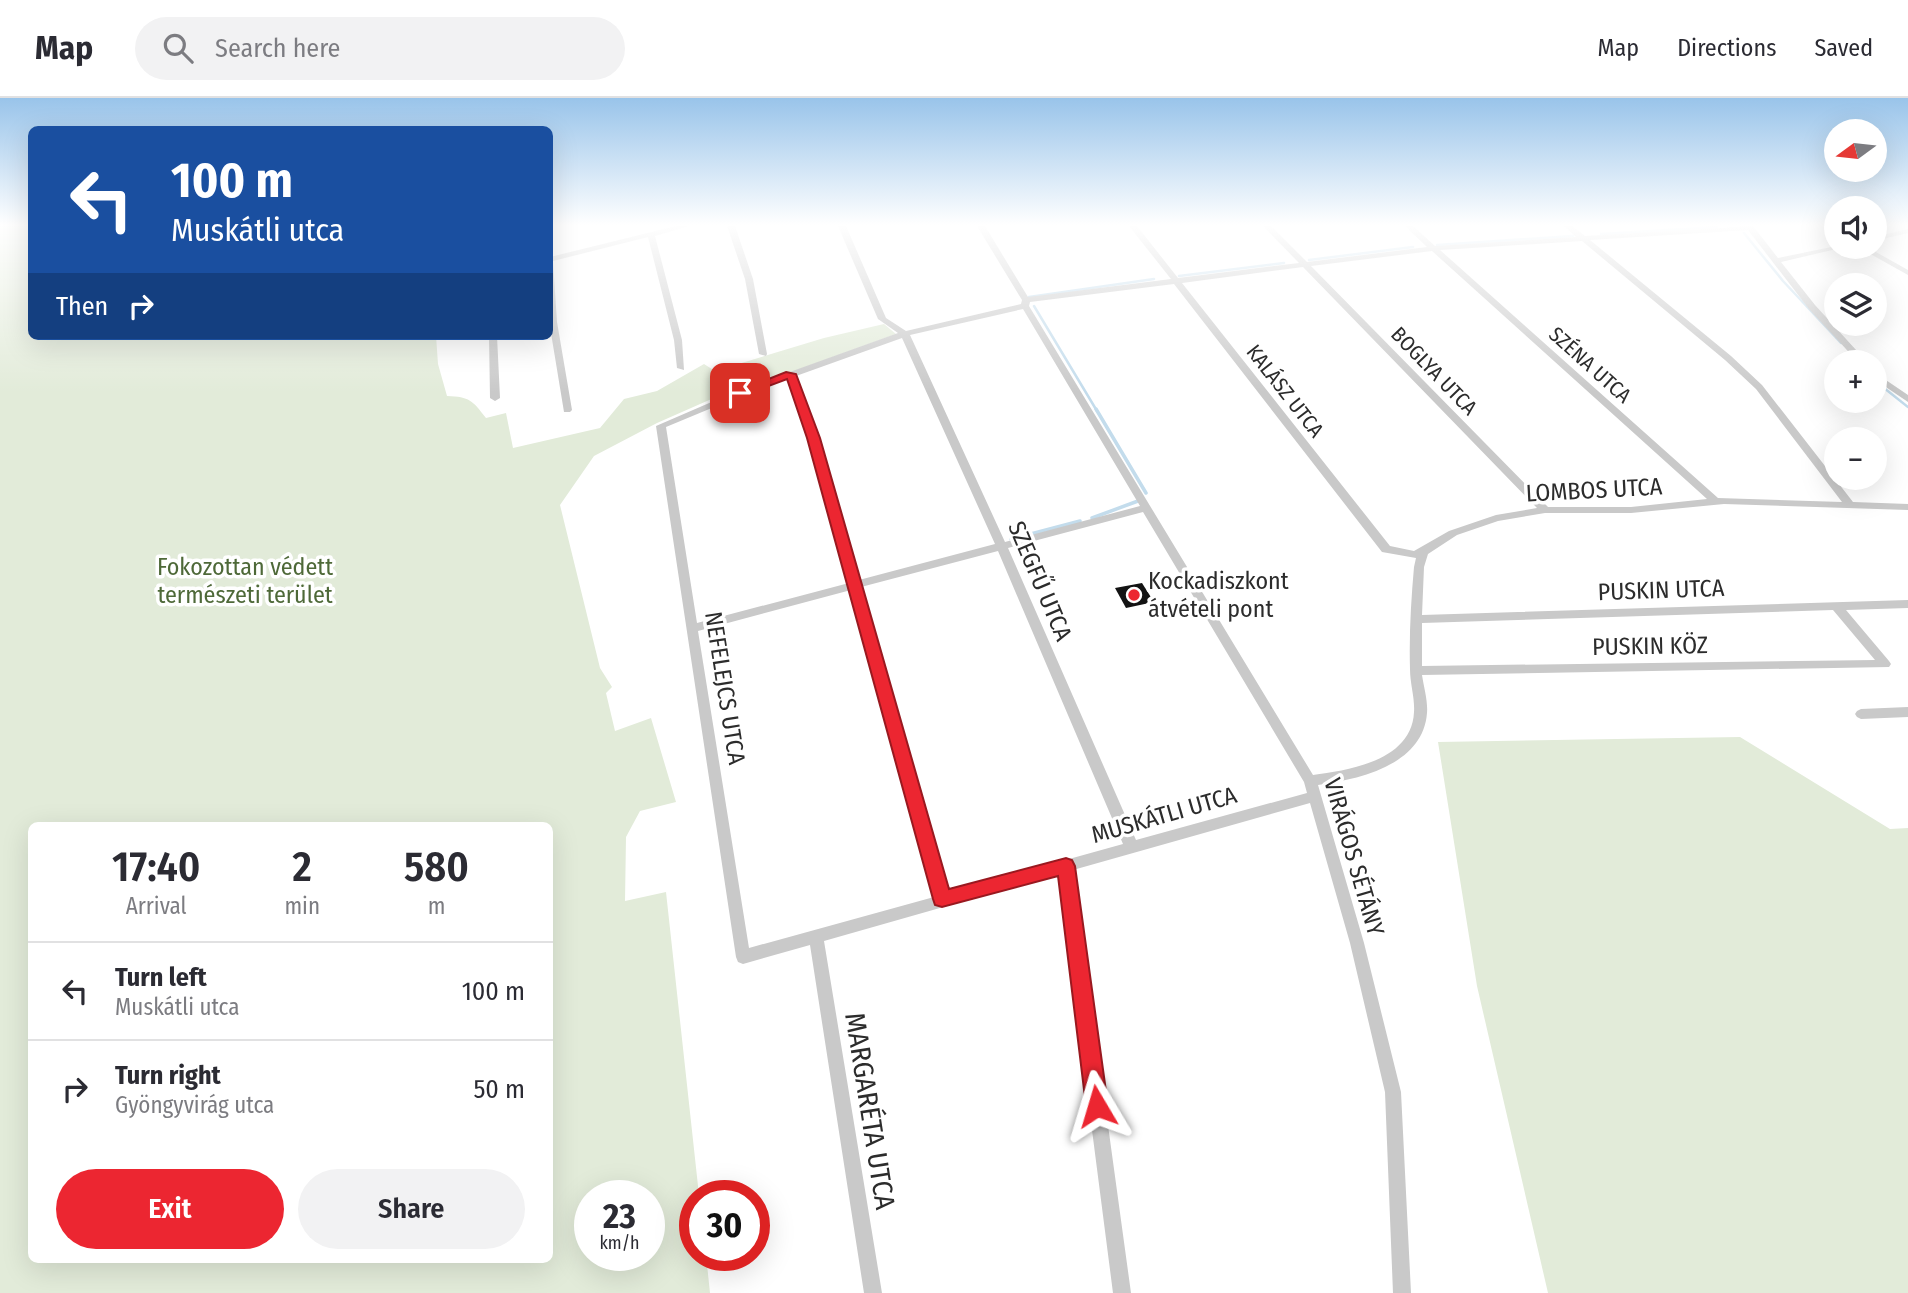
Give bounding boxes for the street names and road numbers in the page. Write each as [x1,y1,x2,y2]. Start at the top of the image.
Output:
street label: BOGLYA UTCA [1386,321,1482,421]
street label: SZÉNA UTCA [1544,321,1636,409]
street label: KALÁSZ UTCA [1241,339,1329,443]
street label: LOMBOS UTCA [1525,472,1663,508]
street label: SZEGFŰ UTCA [1002,516,1080,645]
street label: PUSKIN UTCA [1597,574,1725,606]
street label: NEFELEJCS UTCA [699,609,751,767]
street label: PUSKIN KÖZ [1592,631,1708,661]
street label: VIRÁGOS SÉTÁNY [1318,775,1391,939]
street label: MUSKÁTLI UTCA [1088,780,1240,849]
street label: MARGARÉTA UTCA [838,1010,902,1212]

